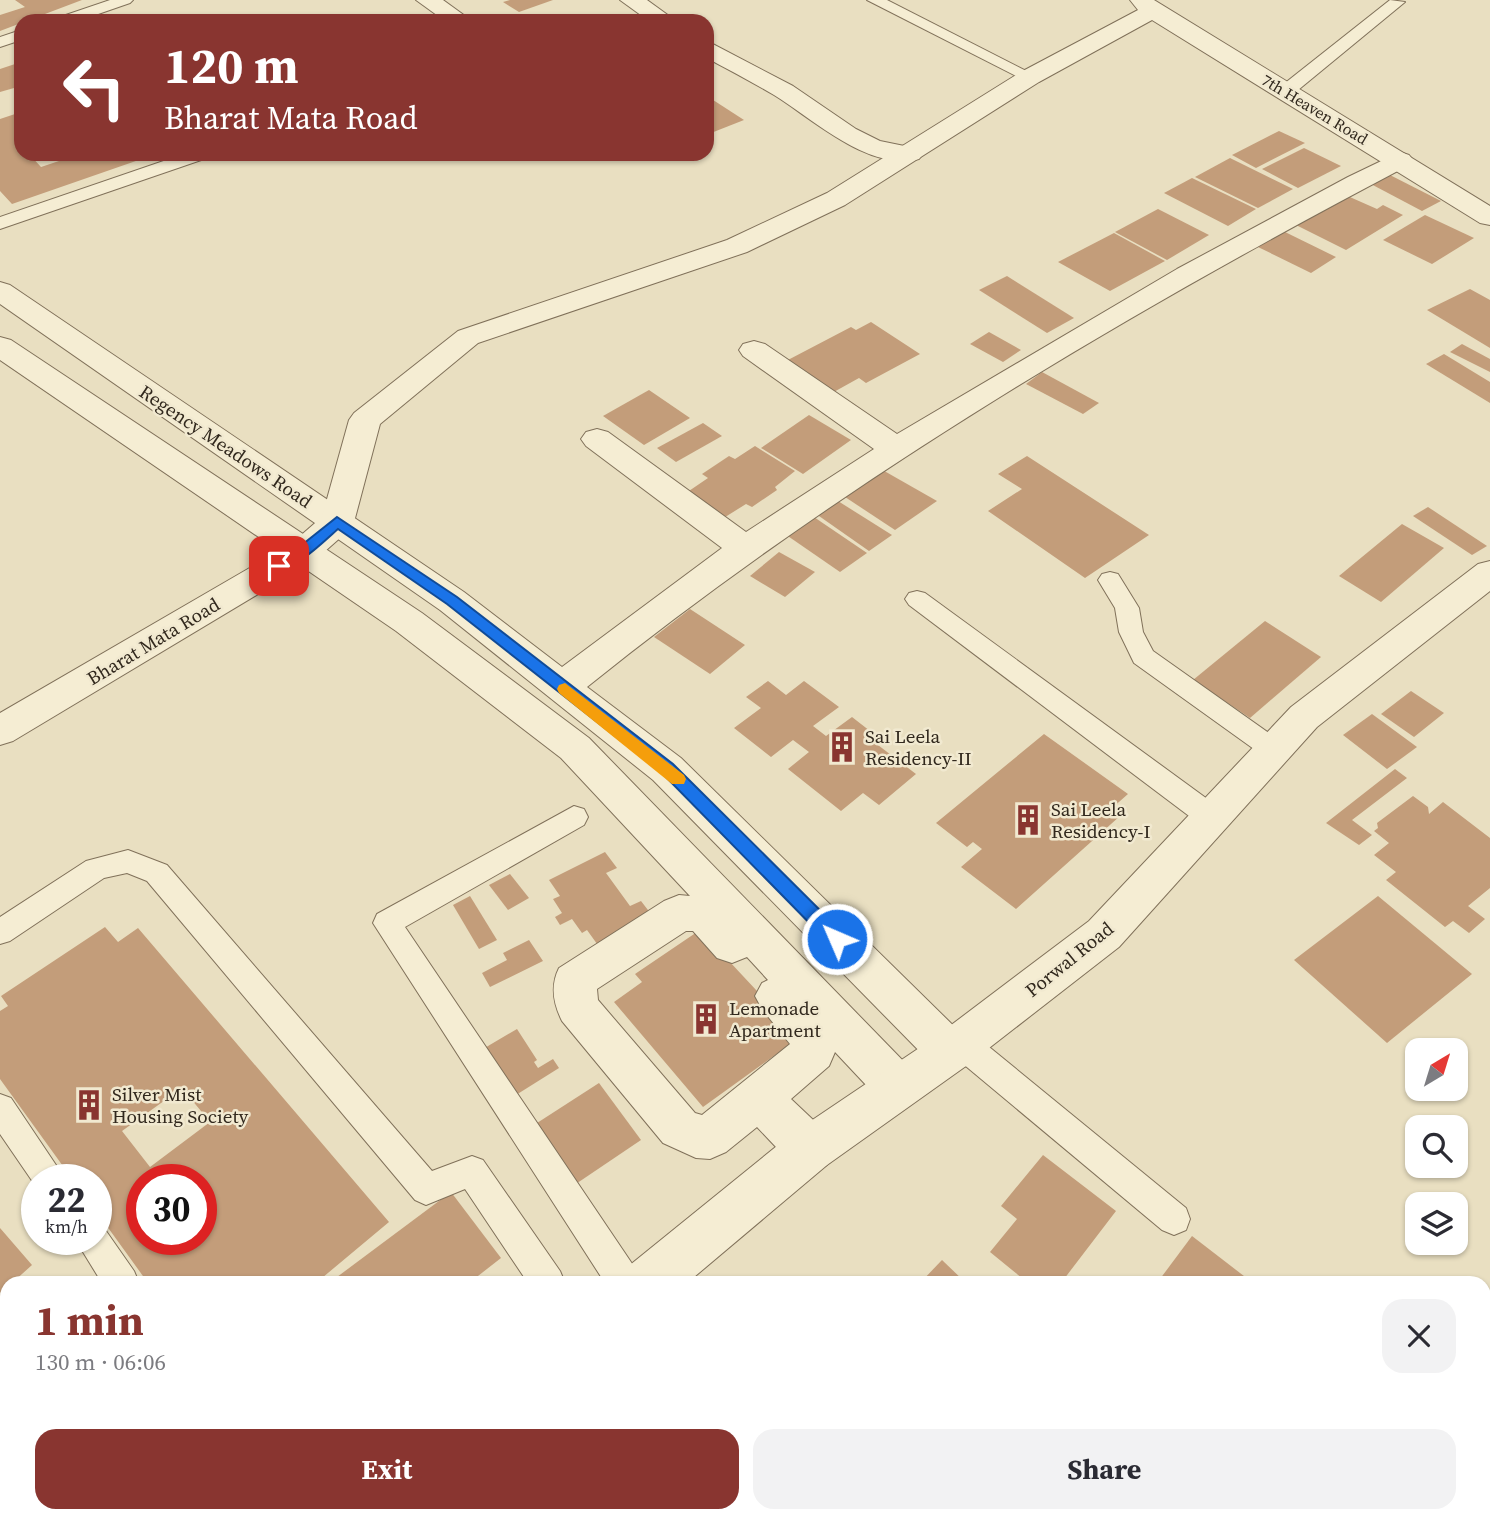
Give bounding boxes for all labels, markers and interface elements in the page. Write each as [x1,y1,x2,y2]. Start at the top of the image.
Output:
text: 120 m [164,32,299,99]
icon: left [49,42,140,133]
street label: 7th Heaven Road [1258,69,1372,149]
text: Bharat Mata Road [164,96,418,140]
street label: Regency Meadows Road [134,378,318,514]
pin [249,536,309,596]
icon: arrive [260,547,298,585]
street label: Bharat Mata Road [82,591,224,691]
place label: Sai Leela Residency-II [865,723,972,771]
building icon: Sai Leela Residency-II [825,730,859,764]
place label: Sai Leela Residency-I [1051,796,1151,844]
building icon: Sai Leela Residency-I [1011,803,1045,837]
position arrow [800,902,874,976]
street label: Porwal Road [1019,915,1119,1003]
place label: Lemonade Apartment [729,995,822,1043]
building icon: Lemonade Apartment [689,1002,723,1036]
north arrow [1405,1038,1468,1101]
map controls [1405,1038,1468,1255]
place label: Silver Mist Housing Society [112,1081,249,1129]
building icon: Silver Mist Housing Society [72,1088,106,1122]
button: search [1405,1115,1468,1178]
speed limit sign: 30 [126,1164,217,1255]
text: 22 [48,1176,85,1224]
button: layers [1405,1192,1468,1255]
text: km/h [45,1214,88,1239]
text: 1 min [35,1291,144,1349]
button: close [1382,1299,1456,1373]
text: 130 m · 06:06 [35,1346,166,1378]
button: Exit [35,1429,739,1509]
button: Share [753,1429,1456,1509]

